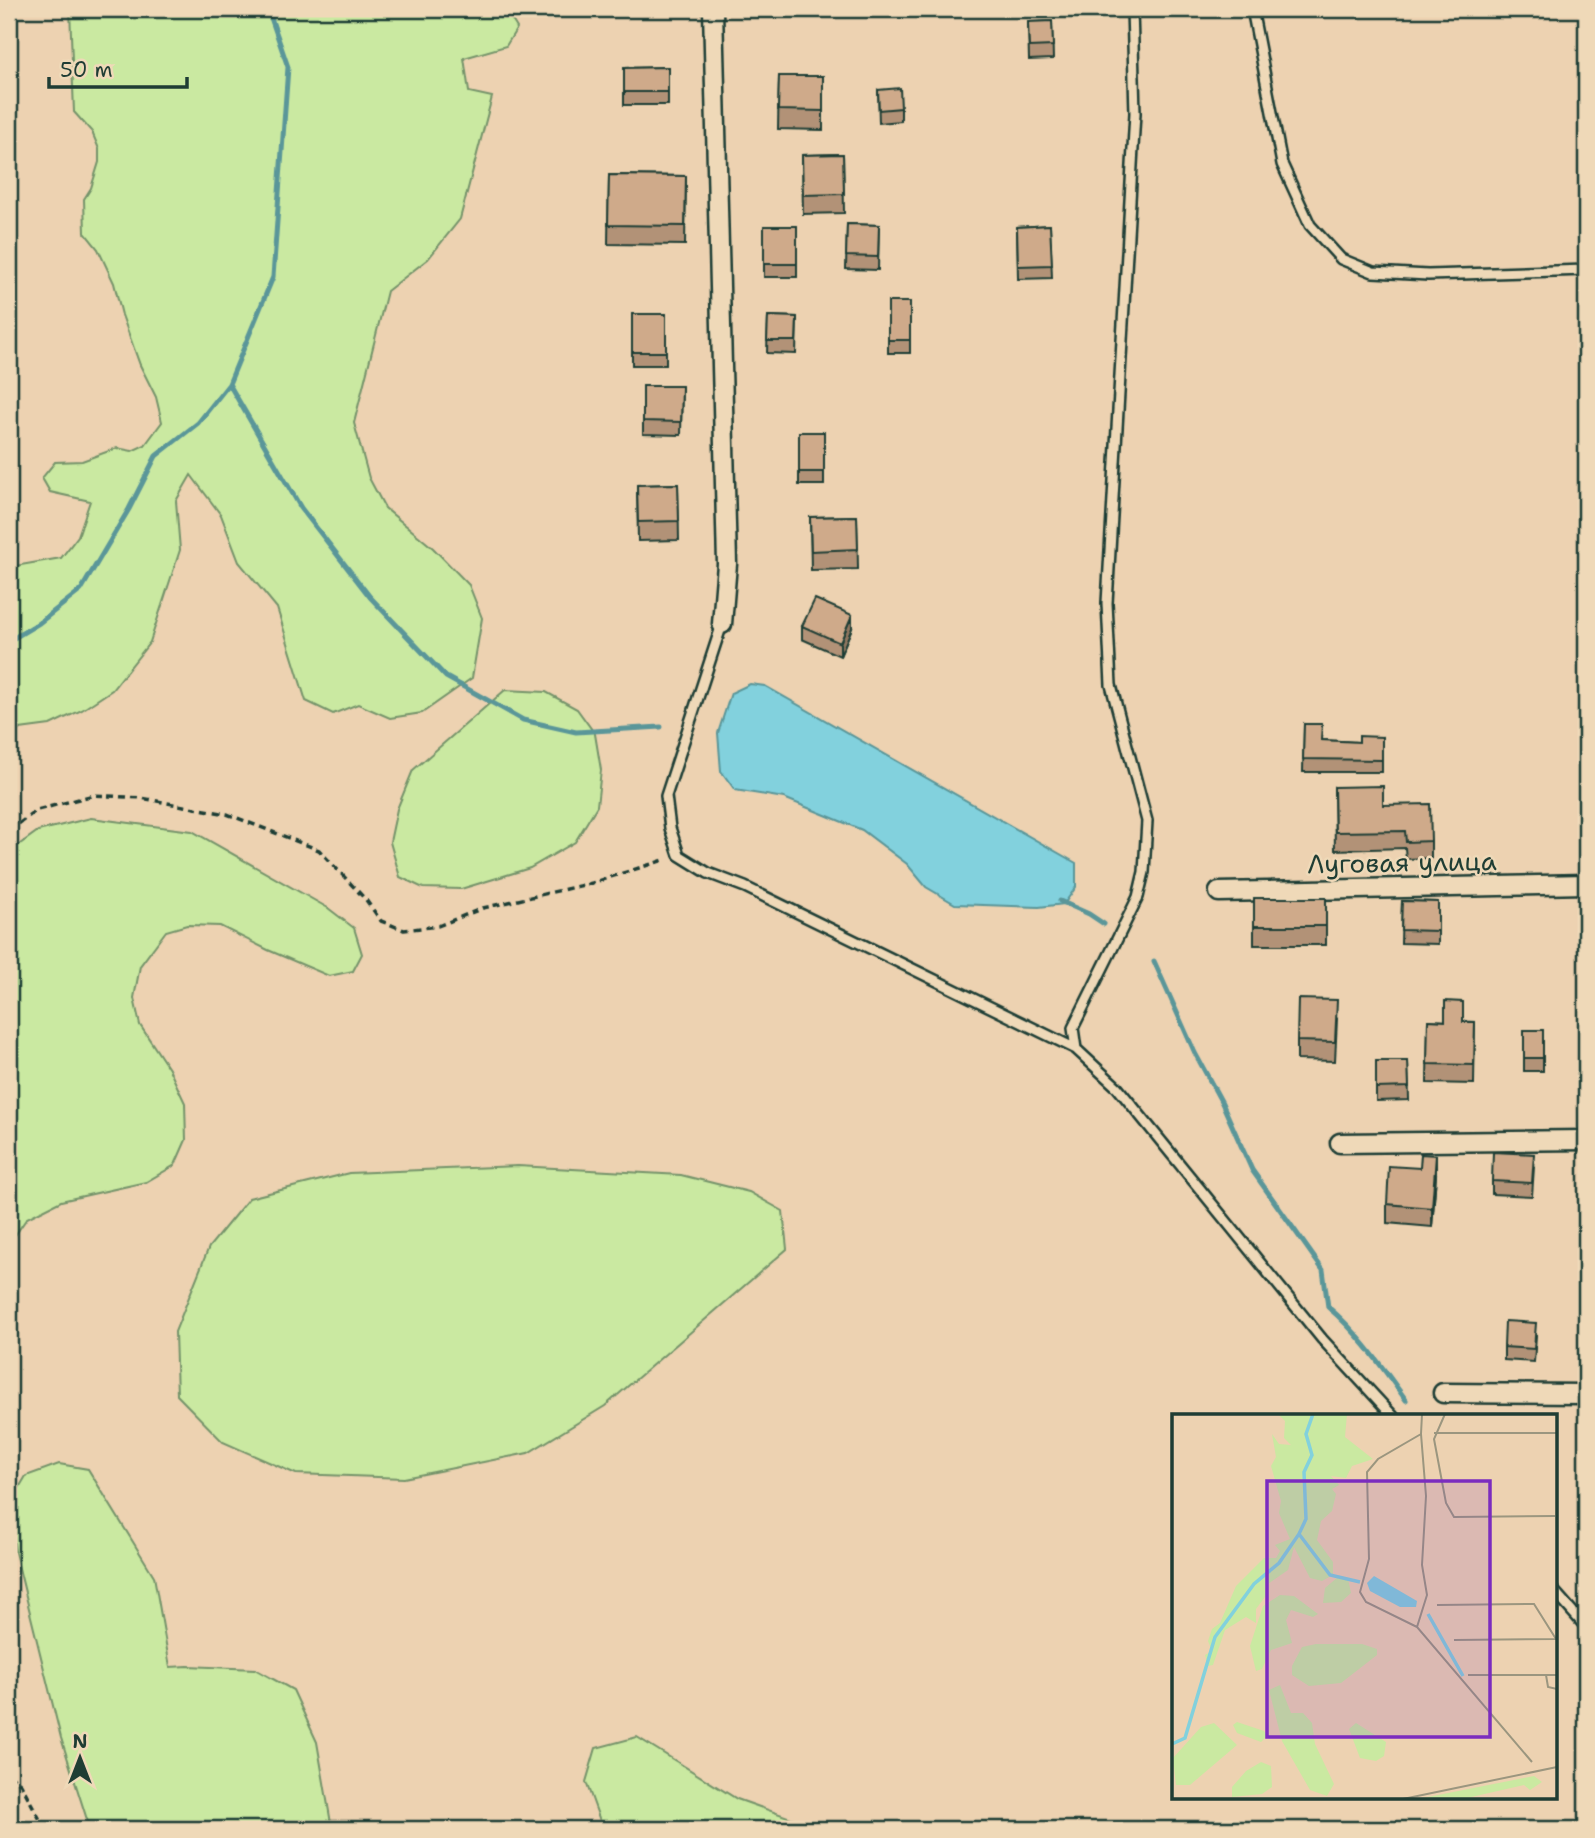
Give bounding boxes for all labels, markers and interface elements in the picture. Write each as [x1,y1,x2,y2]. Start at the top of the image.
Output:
scale bar [49,46,187,90]
text: 50 m [60,56,113,84]
street label: Луговая улица [1307,843,1497,881]
inset map [1172,1414,1556,1800]
north arrow [46,1722,116,1792]
text: N [72,1729,88,1754]

